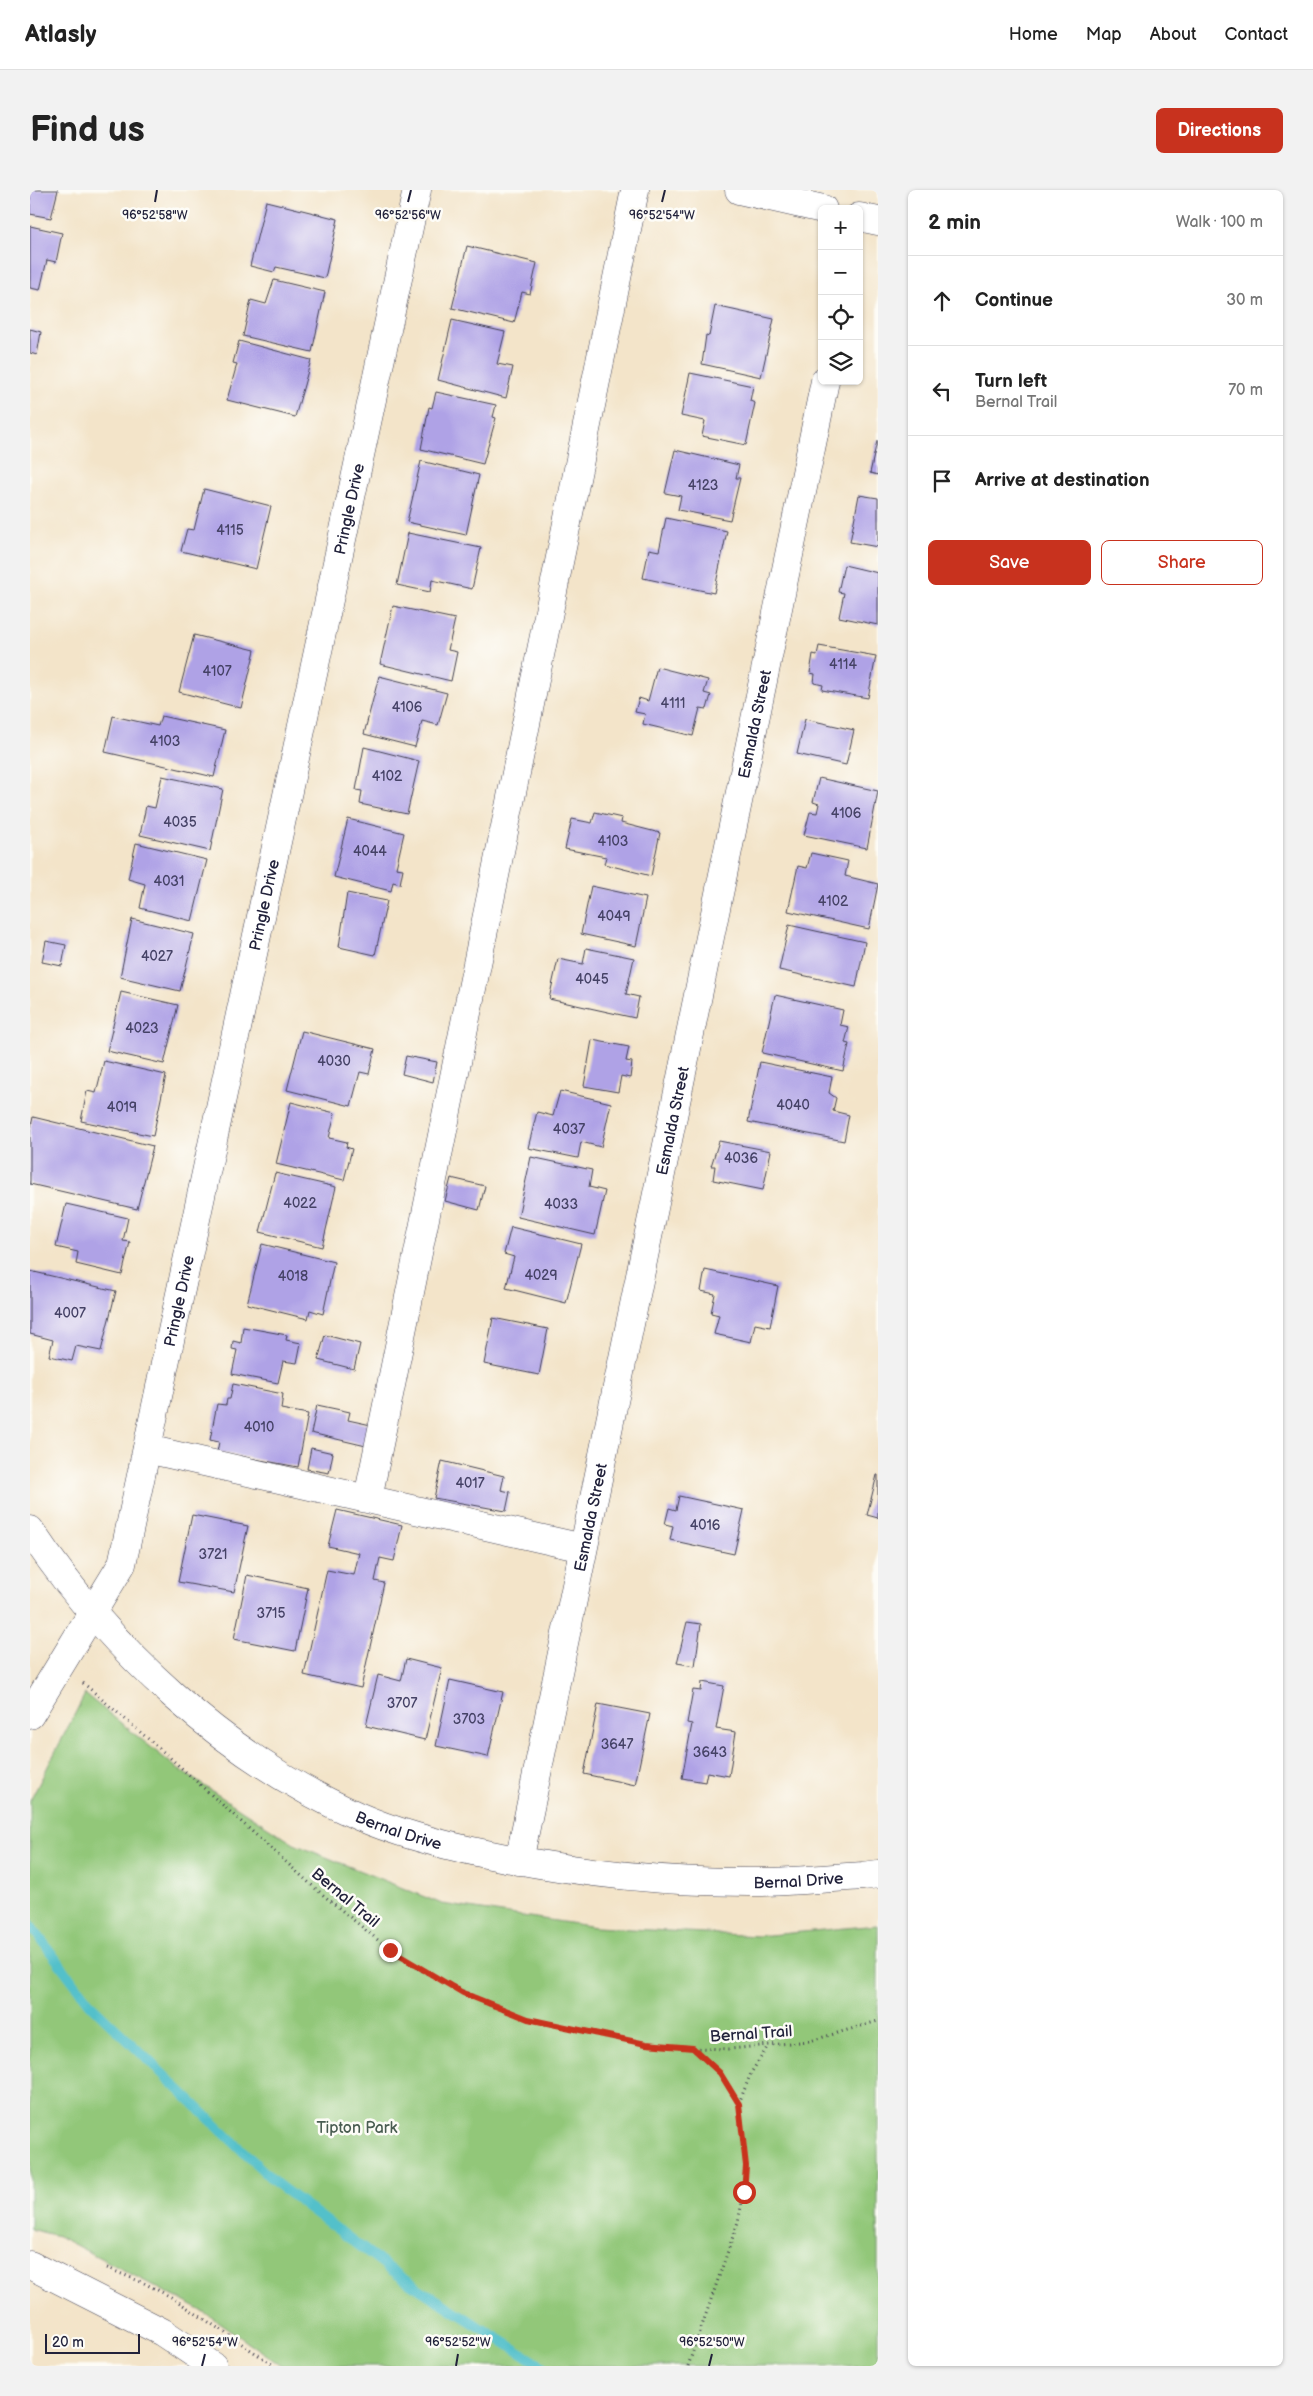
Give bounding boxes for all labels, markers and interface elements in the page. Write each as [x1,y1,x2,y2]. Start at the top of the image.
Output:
text: Atlasly [25,20,96,49]
text: Home [1009,24,1058,45]
text: Map [1086,24,1122,45]
text: About [1150,24,1197,45]
text: Contact [1225,24,1288,45]
button: Directions [1156,108,1283,153]
text: Find us [30,109,145,152]
map controls [818,205,863,385]
button: + [818,205,863,250]
text: 96°52'58"W [122,208,188,223]
text: 96°52'56"W [375,208,441,223]
text: 96°52'54"W [629,208,695,223]
text: 2 min [928,210,981,235]
text: Walk · 100 m [1176,213,1263,232]
button: − [818,250,863,295]
icon: ahead [928,287,956,315]
text: Continue [975,289,1053,312]
text: 30 m [1226,291,1263,310]
button: locate [818,295,863,340]
button: layers [818,340,863,385]
text: Turn left [975,370,1047,393]
icon: left [928,377,956,405]
text: 70 m [1228,381,1263,400]
text: Bernal Trail [975,393,1057,412]
street label: Pringle Drive [331,461,369,557]
icon: arrive [928,467,956,495]
text: Arrive at destination [975,469,1150,492]
house number: 4123 [688,477,718,494]
house number: 4115 [216,522,244,539]
button: Save [928,540,1091,585]
button: Share [1101,540,1263,585]
house number: 4114 [829,656,857,673]
house number: 4107 [202,663,232,680]
street label: Esmalda Street [735,668,776,780]
house number: 4111 [661,695,685,712]
house number: 4106 [392,699,423,716]
house number: 4103 [150,733,180,750]
house number: 4102 [372,768,403,785]
house number: 4106 [831,805,862,822]
house number: 4035 [163,814,197,831]
house number: 4103 [598,833,628,850]
house number: 4044 [353,843,387,860]
street label: Pringle Drive [246,857,284,953]
house number: 4031 [154,873,184,890]
house number: 4102 [818,893,849,910]
house number: 4049 [597,908,631,925]
house number: 4027 [141,948,173,965]
house number: 4045 [575,971,609,988]
house number: 4023 [125,1020,159,1037]
house number: 4030 [317,1053,351,1070]
street label: Esmalda Street [653,1065,694,1177]
house number: 4040 [776,1097,810,1114]
house number: 4019 [107,1099,137,1116]
house number: 4037 [553,1121,585,1138]
house number: 4036 [724,1150,758,1167]
house number: 4022 [283,1195,317,1212]
house number: 4033 [544,1196,578,1213]
street label: Pringle Drive [161,1253,199,1349]
house number: 4029 [524,1267,558,1284]
house number: 4018 [278,1268,308,1285]
house number: 4007 [54,1305,86,1322]
house number: 4010 [244,1419,274,1436]
street label: Esmalda Street [571,1461,612,1574]
house number: 4017 [455,1475,485,1492]
house number: 4016 [690,1517,721,1534]
house number: 3721 [199,1546,227,1563]
house number: 3715 [257,1605,285,1622]
house number: 3707 [387,1695,417,1712]
house number: 3703 [453,1711,485,1728]
house number: 3647 [601,1736,633,1753]
house number: 3643 [693,1744,727,1761]
street label: Bernal Drive [352,1808,444,1855]
street label: Bernal Trail [307,1864,383,1932]
street label: Bernal Drive [753,1869,845,1893]
route end [379,1939,402,1962]
street label: Bernal Trail [709,2022,793,2047]
park label: Tipton Park [317,2119,398,2138]
route start [733,2181,756,2204]
scale bar [45,2331,140,2354]
text: 20 m [52,2334,84,2351]
text: 96°52'54"W [172,2335,238,2350]
text: 96°52'52"W [425,2335,491,2350]
text: 96°52'50"W [679,2335,745,2350]

